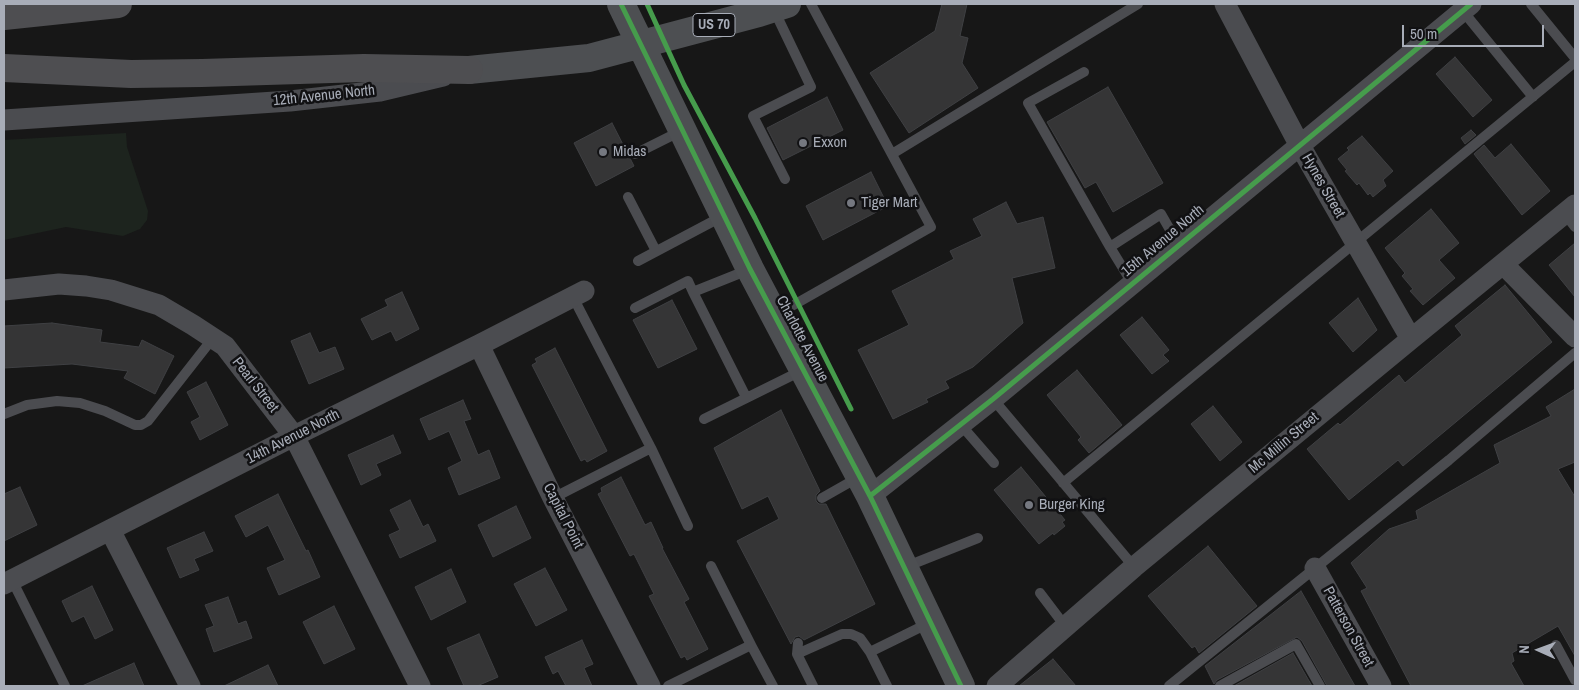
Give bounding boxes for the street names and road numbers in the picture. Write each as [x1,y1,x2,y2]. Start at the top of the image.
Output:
road number: US 70 [693,14,735,36]
street label: 12th Avenue North [272,82,376,110]
street label: Hynes Street [1297,151,1349,221]
street label: 15th Avenue North [1118,201,1208,281]
street label: Charlotte Avenue [772,293,832,385]
street label: Pearl Street [228,354,282,416]
street label: 14th Avenue North [243,406,343,468]
street label: Mc Millin Street [1245,409,1323,477]
street label: Capital Point [539,480,587,552]
street label: Patterson Street [1319,584,1377,670]

